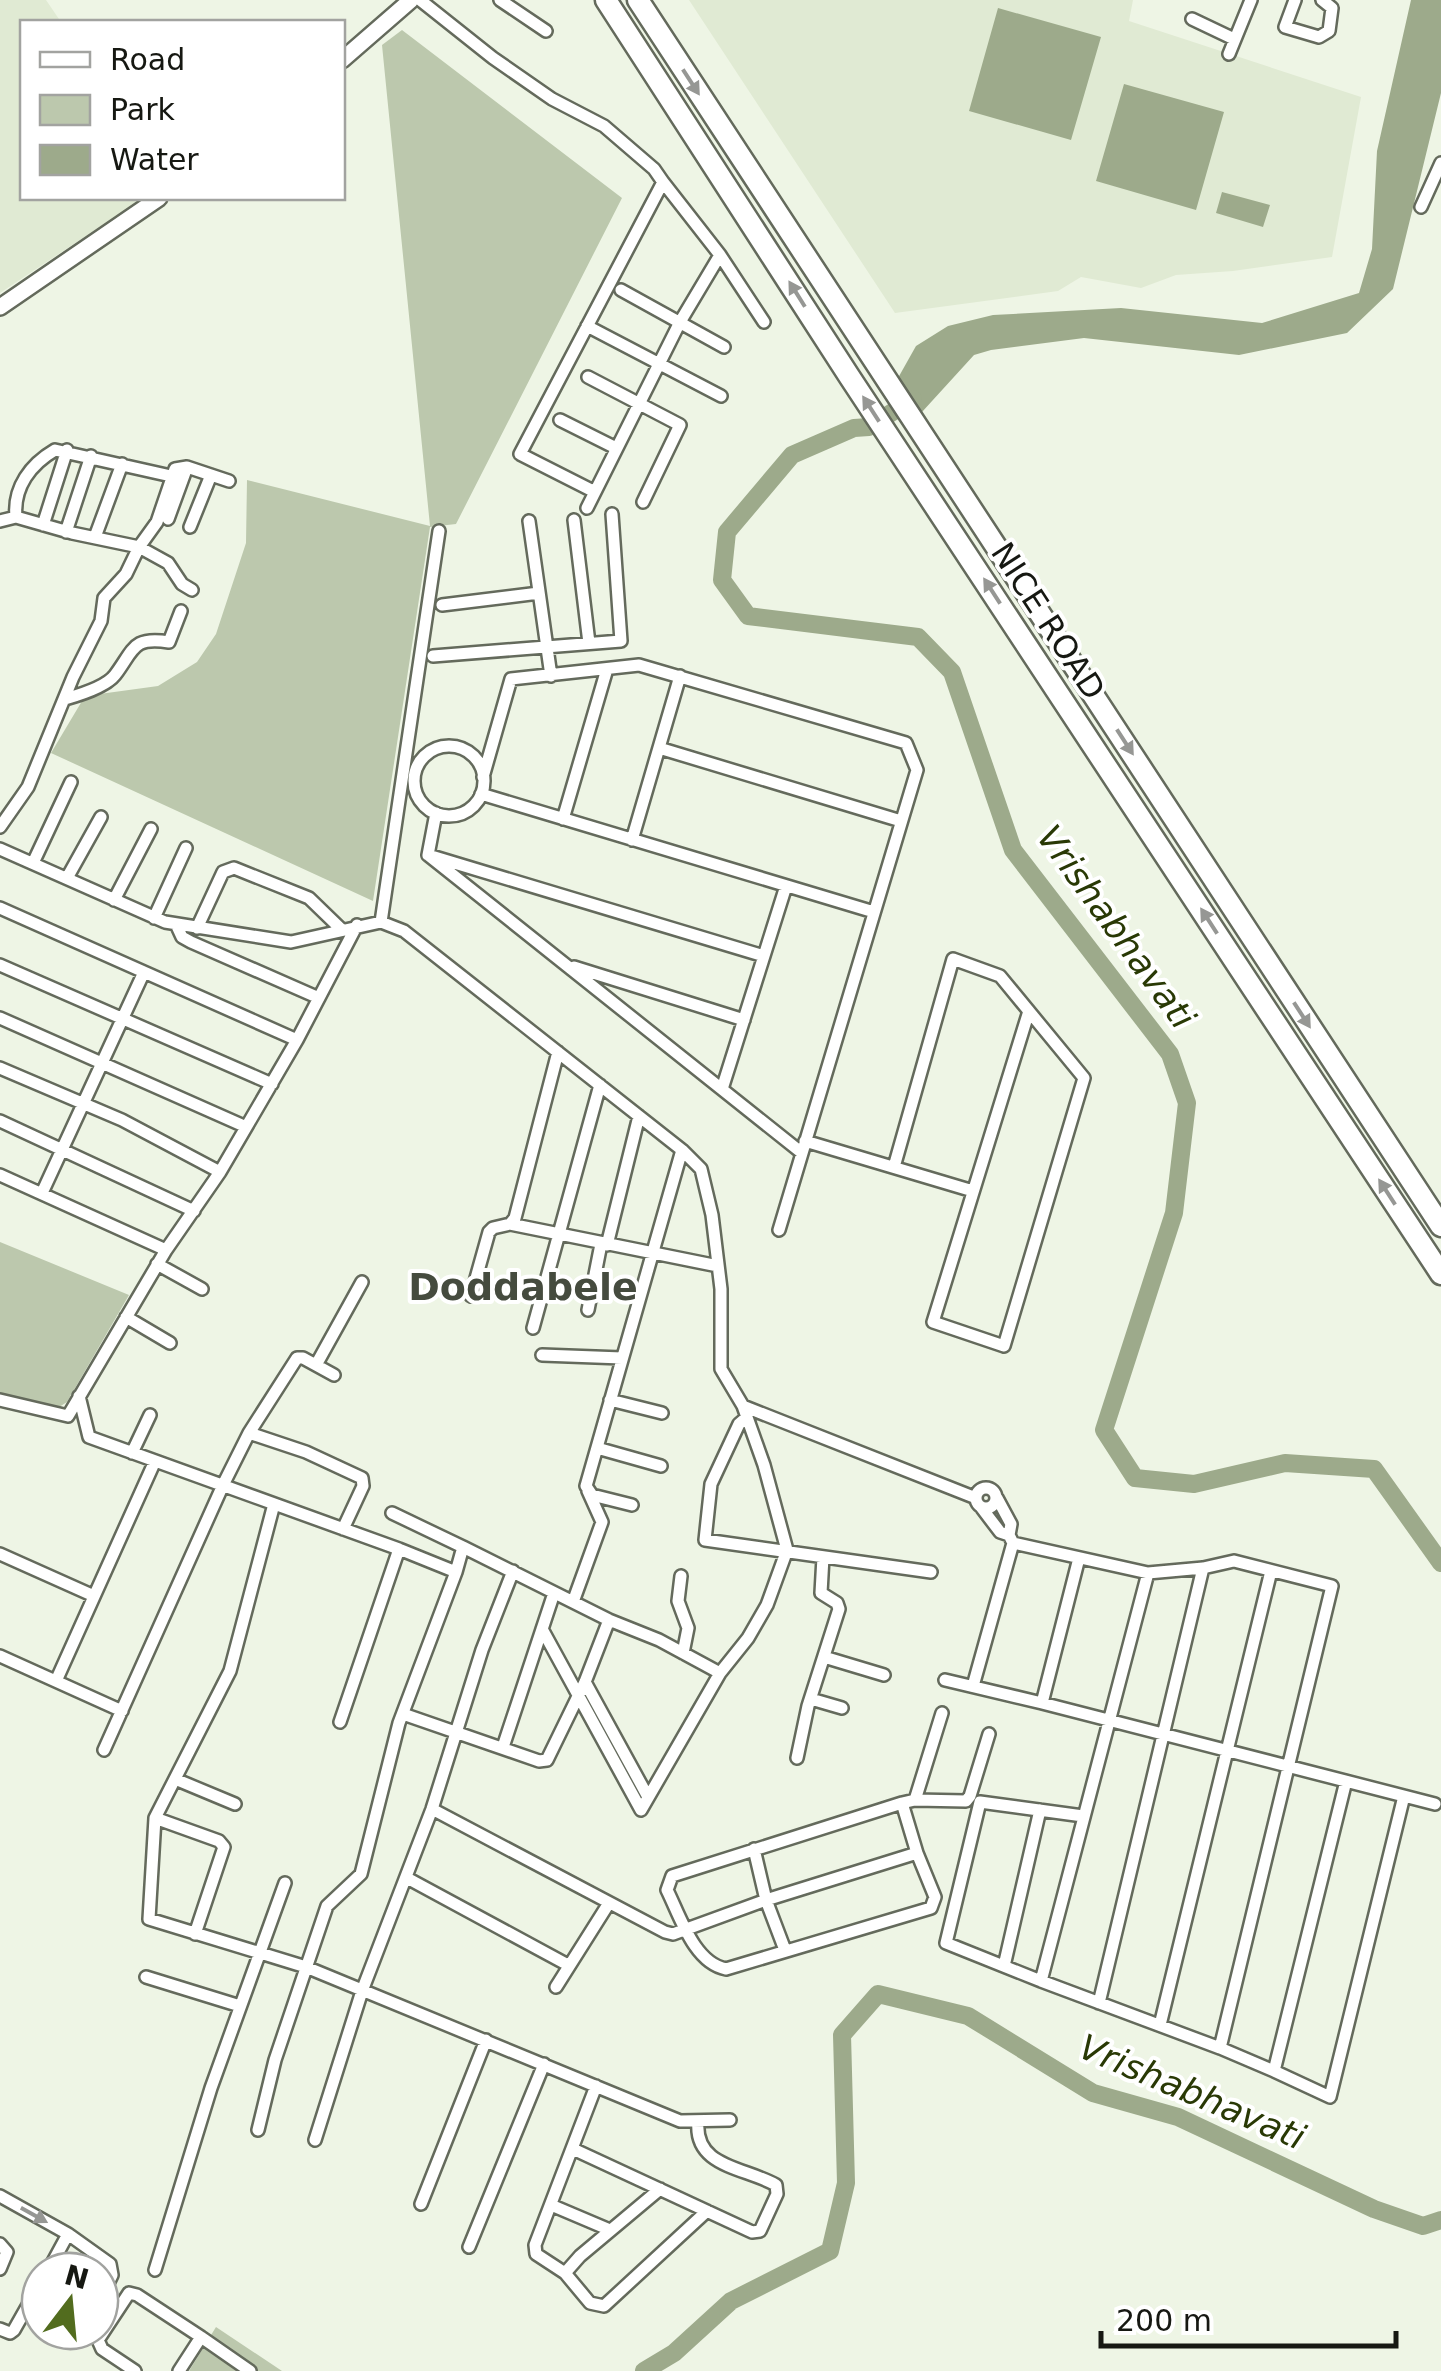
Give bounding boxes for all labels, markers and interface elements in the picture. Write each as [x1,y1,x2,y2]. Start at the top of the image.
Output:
legend [20,20,345,200]
text: Road [110,42,185,77]
one-way arrow [682,68,700,95]
text: Park [110,92,175,127]
text: Water [110,142,199,177]
one-way arrow [788,280,807,307]
one-way arrow [862,395,880,423]
street label: NICE ROAD [983,535,1113,707]
one-way arrow [984,577,1002,604]
one-way arrow [1115,729,1133,756]
water label: Vrishabhavati [1029,818,1203,1037]
one-way arrow [1200,907,1219,935]
one-way arrow [1293,1001,1311,1028]
one-way arrow [1379,1179,1397,1206]
district label: Doddabele [408,1265,638,1309]
water label: Vrishabhavati [1073,2026,1311,2158]
one-way arrow [20,2206,49,2223]
north arrow [20,2251,120,2351]
text: N [61,2258,93,2297]
scale bar [1101,2286,1396,2348]
text: 200 m [1116,2303,1212,2338]

